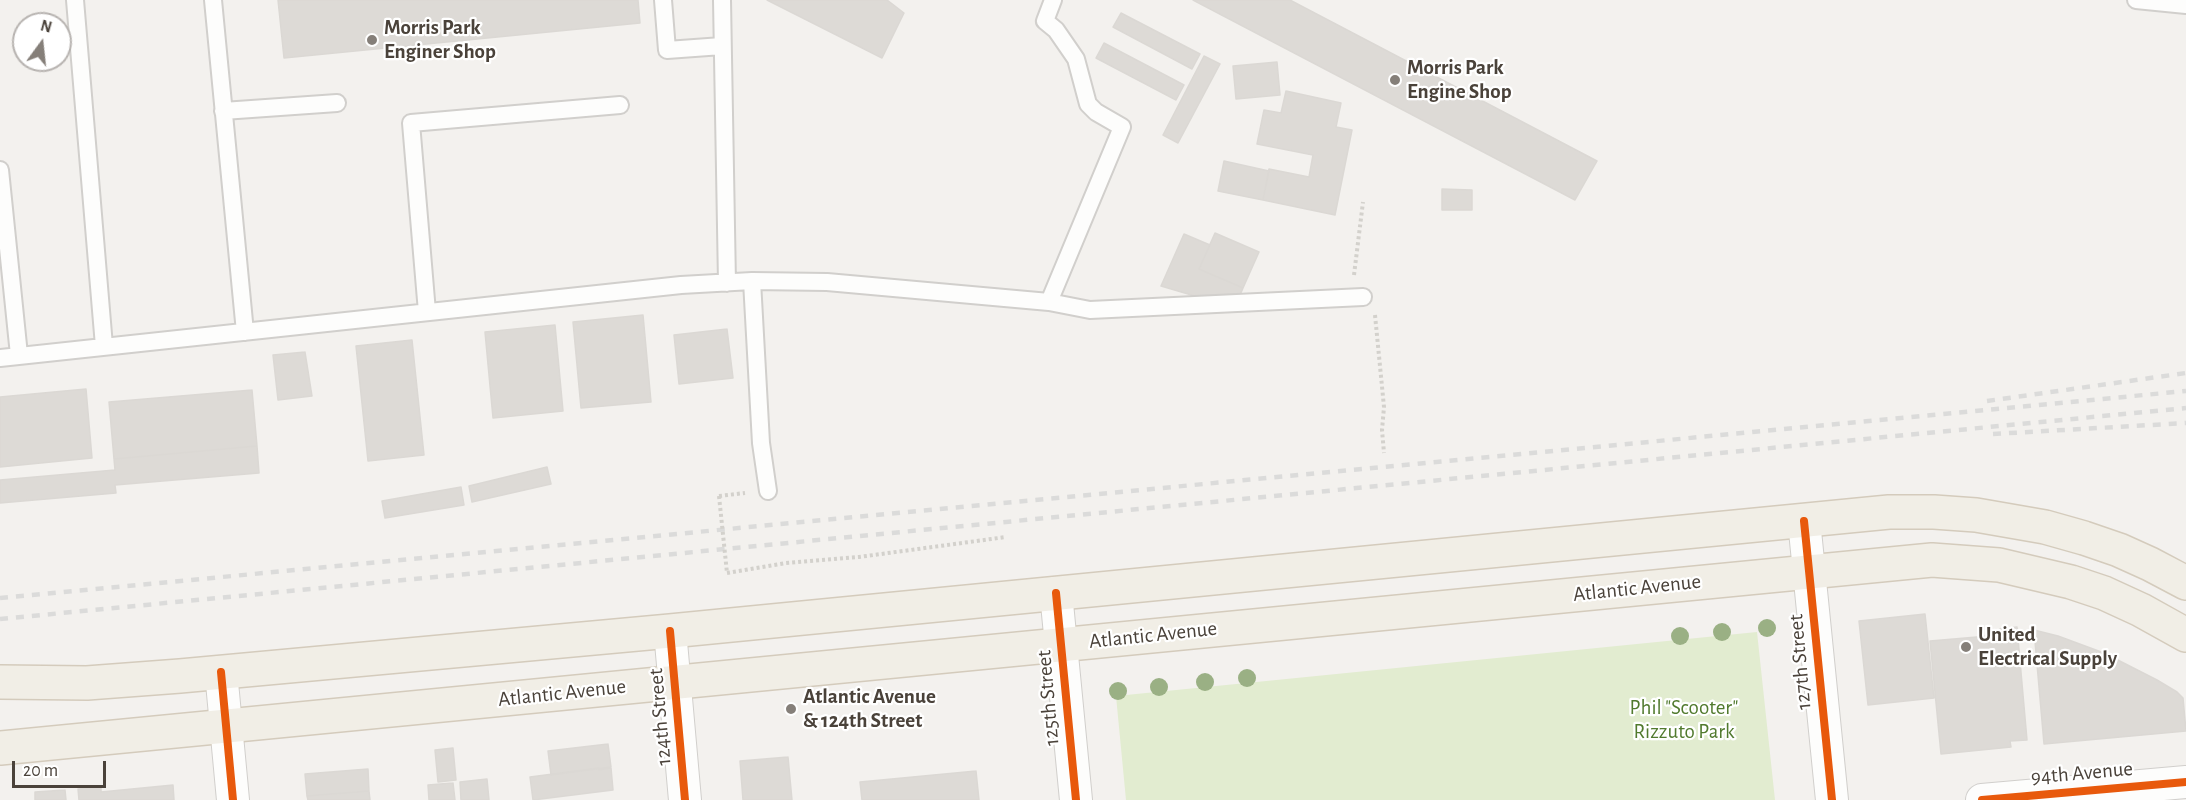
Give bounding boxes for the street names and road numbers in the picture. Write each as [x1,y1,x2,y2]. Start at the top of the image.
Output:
street label: Atlantic Avenue [1572,569,1702,607]
street label: 127th Street [1783,613,1817,711]
street label: Atlantic Avenue [1088,616,1218,654]
street label: 125th Street [1031,649,1065,747]
street label: 124th Street [643,667,677,767]
street label: Atlantic Avenue [497,674,627,712]
street label: 94th Avenue [2030,756,2134,790]

